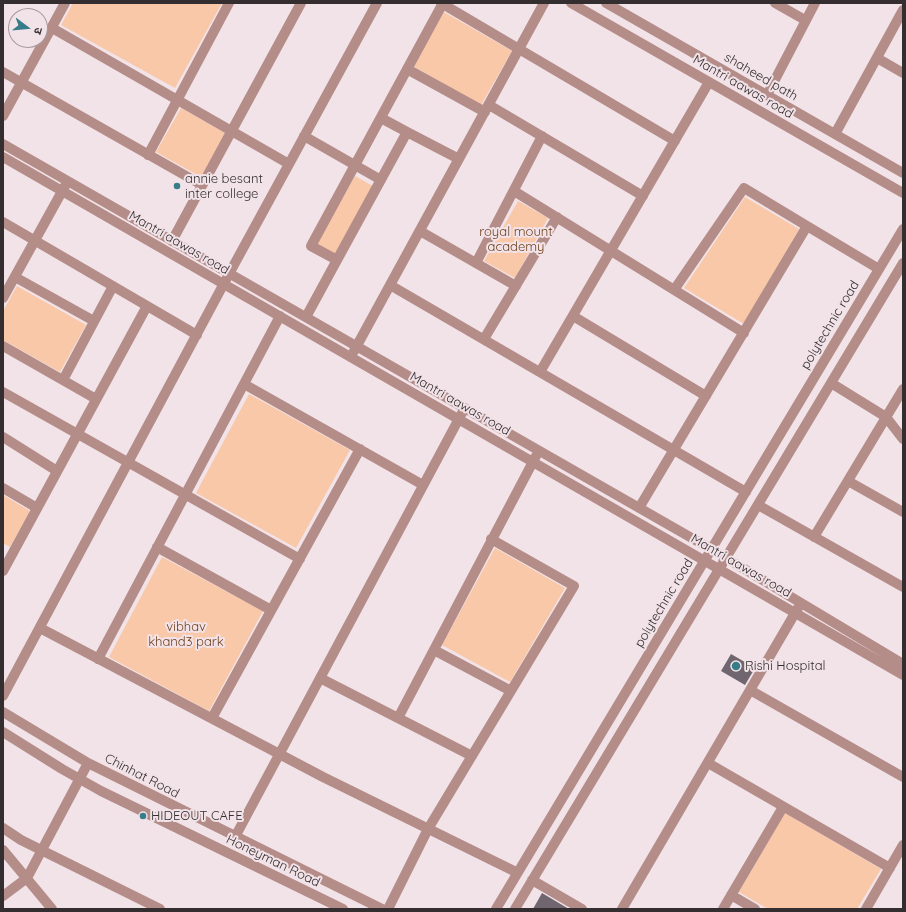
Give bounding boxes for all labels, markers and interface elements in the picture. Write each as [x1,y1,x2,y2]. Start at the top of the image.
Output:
north arrow [8,8,48,48]
text: उ [31,26,46,36]
street label: shaheed path [721,50,801,104]
street label: Mantri aawas road [690,52,796,122]
place label: annie besant inter college [185,171,263,202]
marker: annie besant inter college [172,181,182,191]
street label: Mantri aawas road [126,208,232,278]
park label: royal mount academy [479,224,553,255]
street label: polytechnic road [797,278,863,372]
street label: Mantri aawas road [407,369,513,439]
street label: Mantri aawas road [688,531,794,601]
street label: polytechnic road [631,556,697,650]
park label: vibhav khand3 park [148,619,224,650]
place label: Rishi Hospital [745,658,826,674]
marker: Rishi Hospital [730,660,742,672]
street label: Chinhat Road [102,751,182,801]
place label: HIDEOUT CAFE [151,808,243,824]
marker: HIDEOUT CAFE [138,811,148,821]
street label: Honeyman Road [224,832,322,890]

